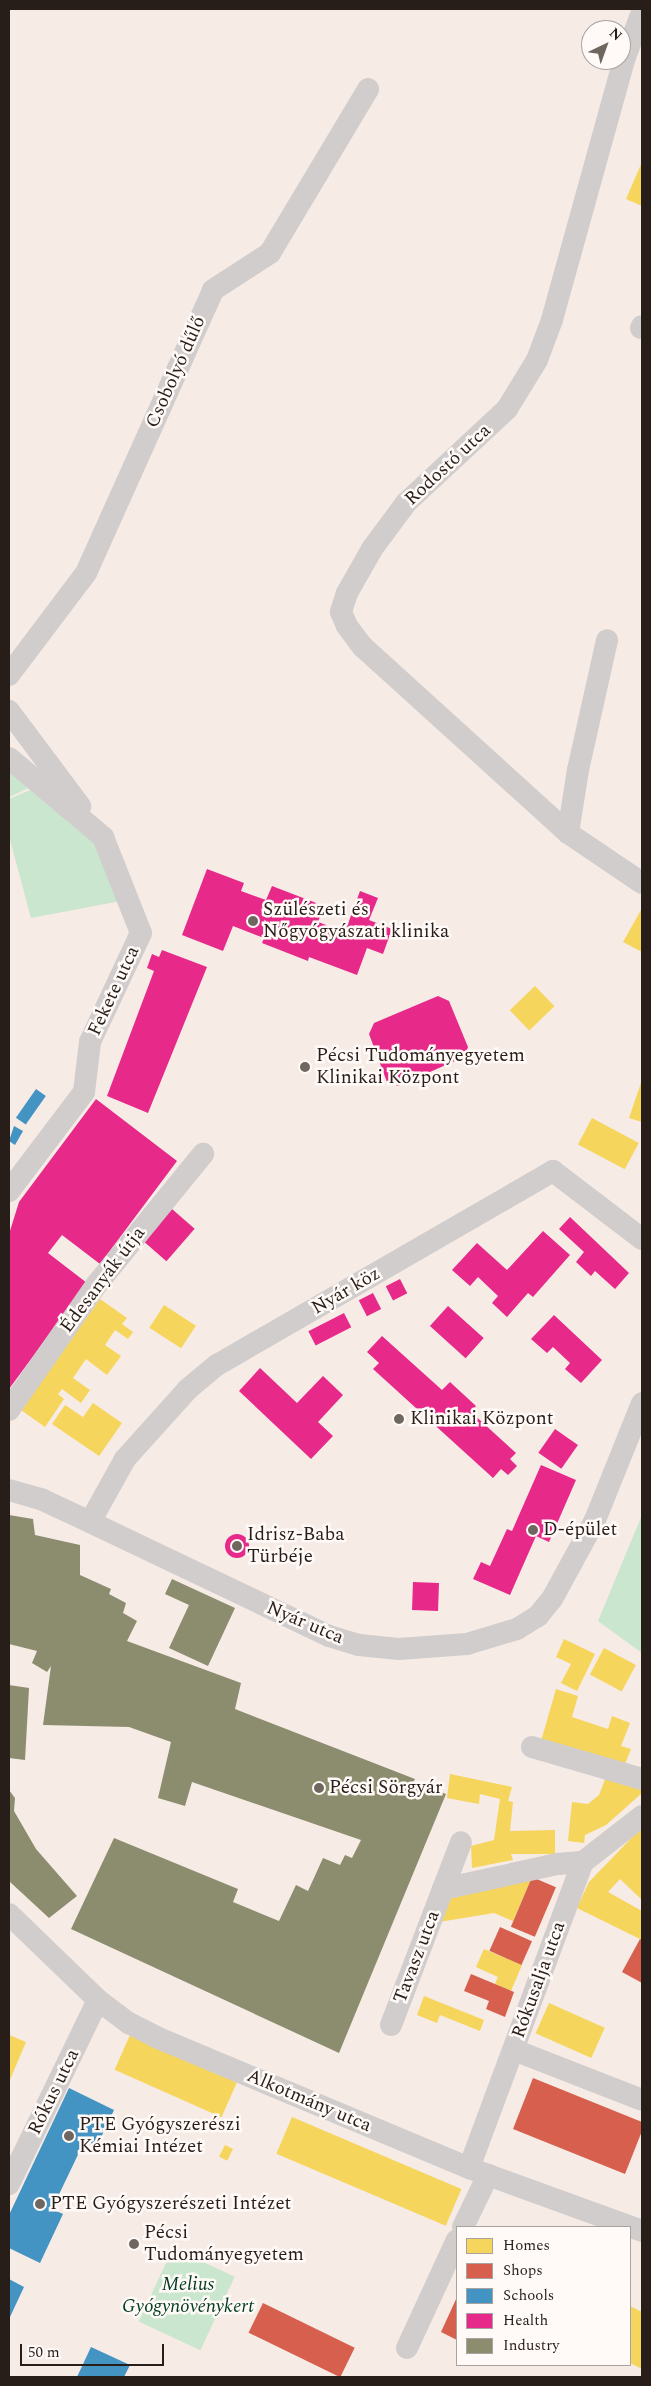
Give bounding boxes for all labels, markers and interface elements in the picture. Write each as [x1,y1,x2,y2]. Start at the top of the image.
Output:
north arrow [581,20,631,70]
text: N [604,23,627,46]
street label: Csobolyó dűlő [141,313,211,431]
street label: Rodostó utca [400,419,496,511]
place label: Szülészeti és Nőgyógyászati klinika [263,899,449,943]
marker: Szülészeti és Nőgyógyászati klinika [247,915,259,927]
street label: Fekete utca [83,943,145,1039]
place label: Pécsi Tudományegyetem Klinikai Központ [316,1045,525,1089]
marker: Pécsi Tudományegyetem Klinikai Központ [298,1060,312,1074]
street label: Édesanyák útja [56,1222,150,1338]
street label: Nyár köz [308,1262,384,1320]
place label: Klinikai Központ [410,1408,553,1430]
marker: Klinikai Központ [392,1412,406,1426]
place label: D-épület [543,1519,617,1541]
place label: Idrisz-Baba Türbéje [247,1524,345,1568]
marker: D-épület [527,1524,539,1536]
marker: Idrisz-Baba Türbéje [231,1540,243,1552]
street label: Nyár utca [263,1597,347,1649]
place label: Pécsi Sörgyár [329,1777,443,1799]
marker: Pécsi Sörgyár [313,1782,325,1794]
street label: Tavasz utca [389,1907,445,2007]
street label: Rókusalja utca [507,1918,571,2042]
street label: Rókus utca [23,2045,85,2139]
street label: Alkotmány utca [243,2065,375,2137]
place label: PTE Gyógyszerészi Kémiai Intézet [79,2114,241,2158]
marker: PTE Gyógyszerészi Kémiai Intézet [63,2130,75,2142]
place label: PTE Gyógyszerészeti Intézet [50,2193,291,2215]
marker: PTE Gyógyszerészeti Intézet [34,2198,46,2210]
place label: Pécsi Tudományegyetem [144,2222,304,2266]
legend [456,2226,631,2366]
text: Homes [503,2234,550,2257]
marker: Pécsi Tudományegyetem [128,2238,140,2250]
text: Shops [503,2259,543,2282]
park label: Melius Gyógynövénykert [122,2274,254,2318]
text: Schools [503,2284,554,2307]
text: Health [503,2309,548,2332]
scale bar [22,2334,166,2366]
text: Industry [503,2334,559,2357]
text: 50 m [28,2341,60,2364]

